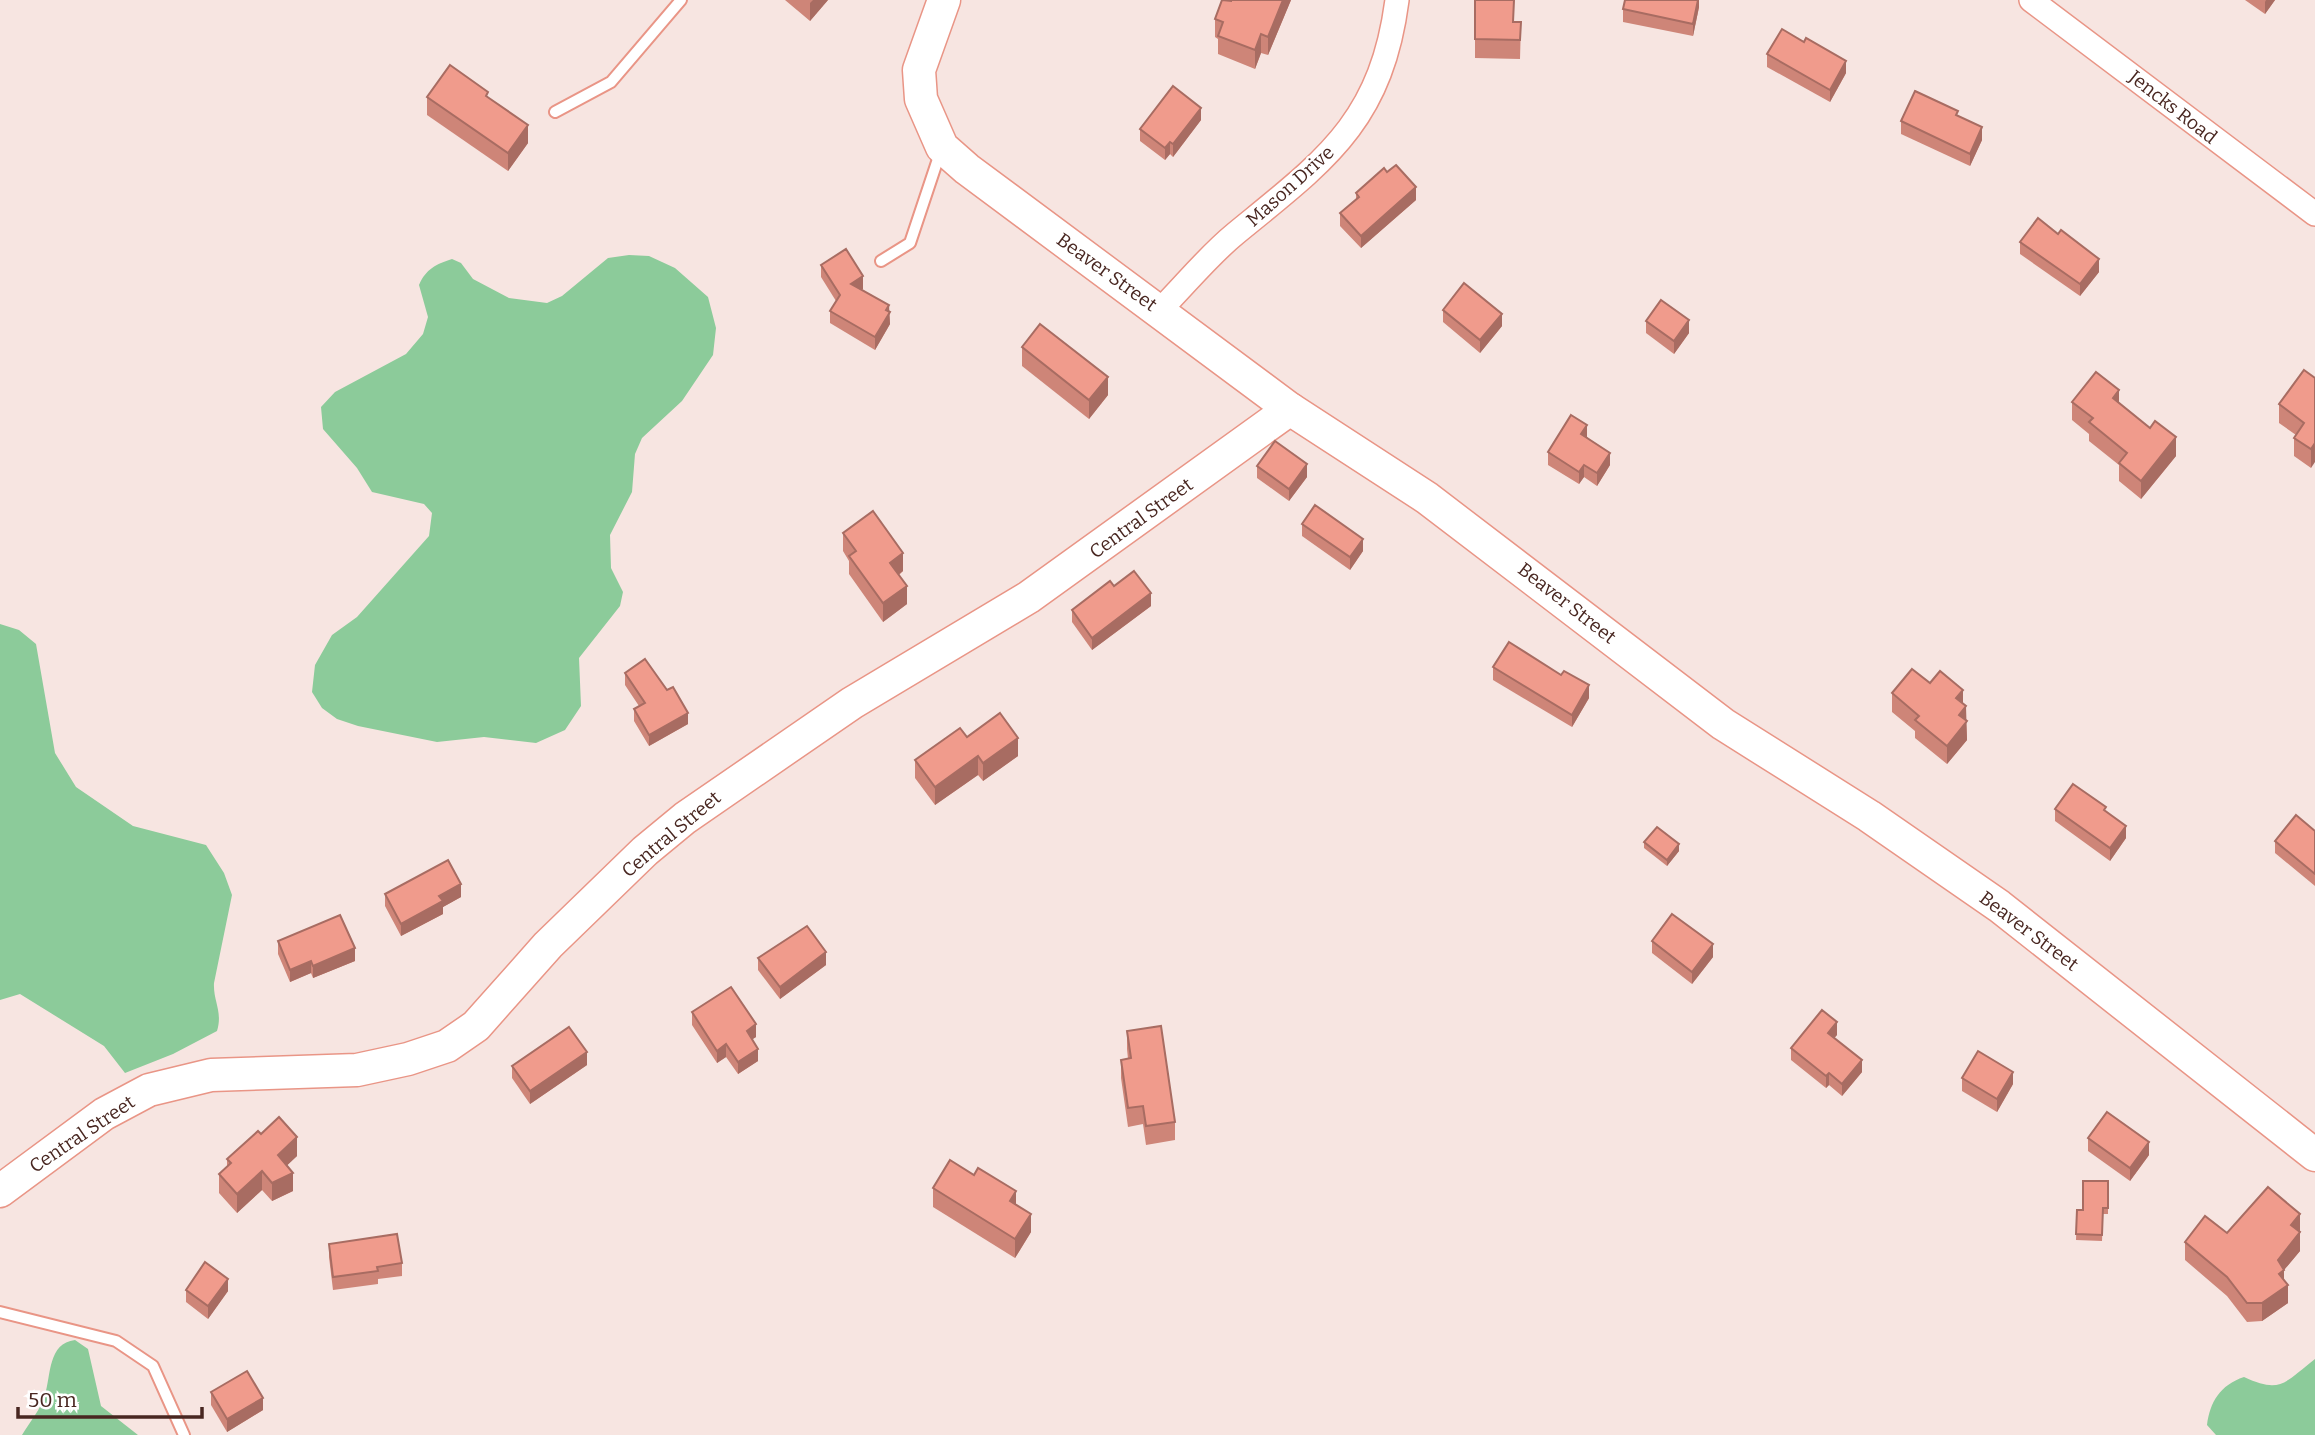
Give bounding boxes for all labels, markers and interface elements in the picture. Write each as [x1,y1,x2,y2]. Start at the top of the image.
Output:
street label: Jencks Road [2124,65,2222,149]
street label: Mason Drive [1242,141,1338,231]
street label: Beaver Street [1052,228,1162,316]
street label: Central Street [1085,473,1197,563]
street label: Beaver Street [1513,558,1621,649]
street label: Central Street [617,786,725,882]
street label: Beaver Street [1975,886,2083,976]
street label: Central Street [25,1090,139,1178]
scale bar [18,1376,201,1420]
text: 50 m [28,1387,77,1413]

